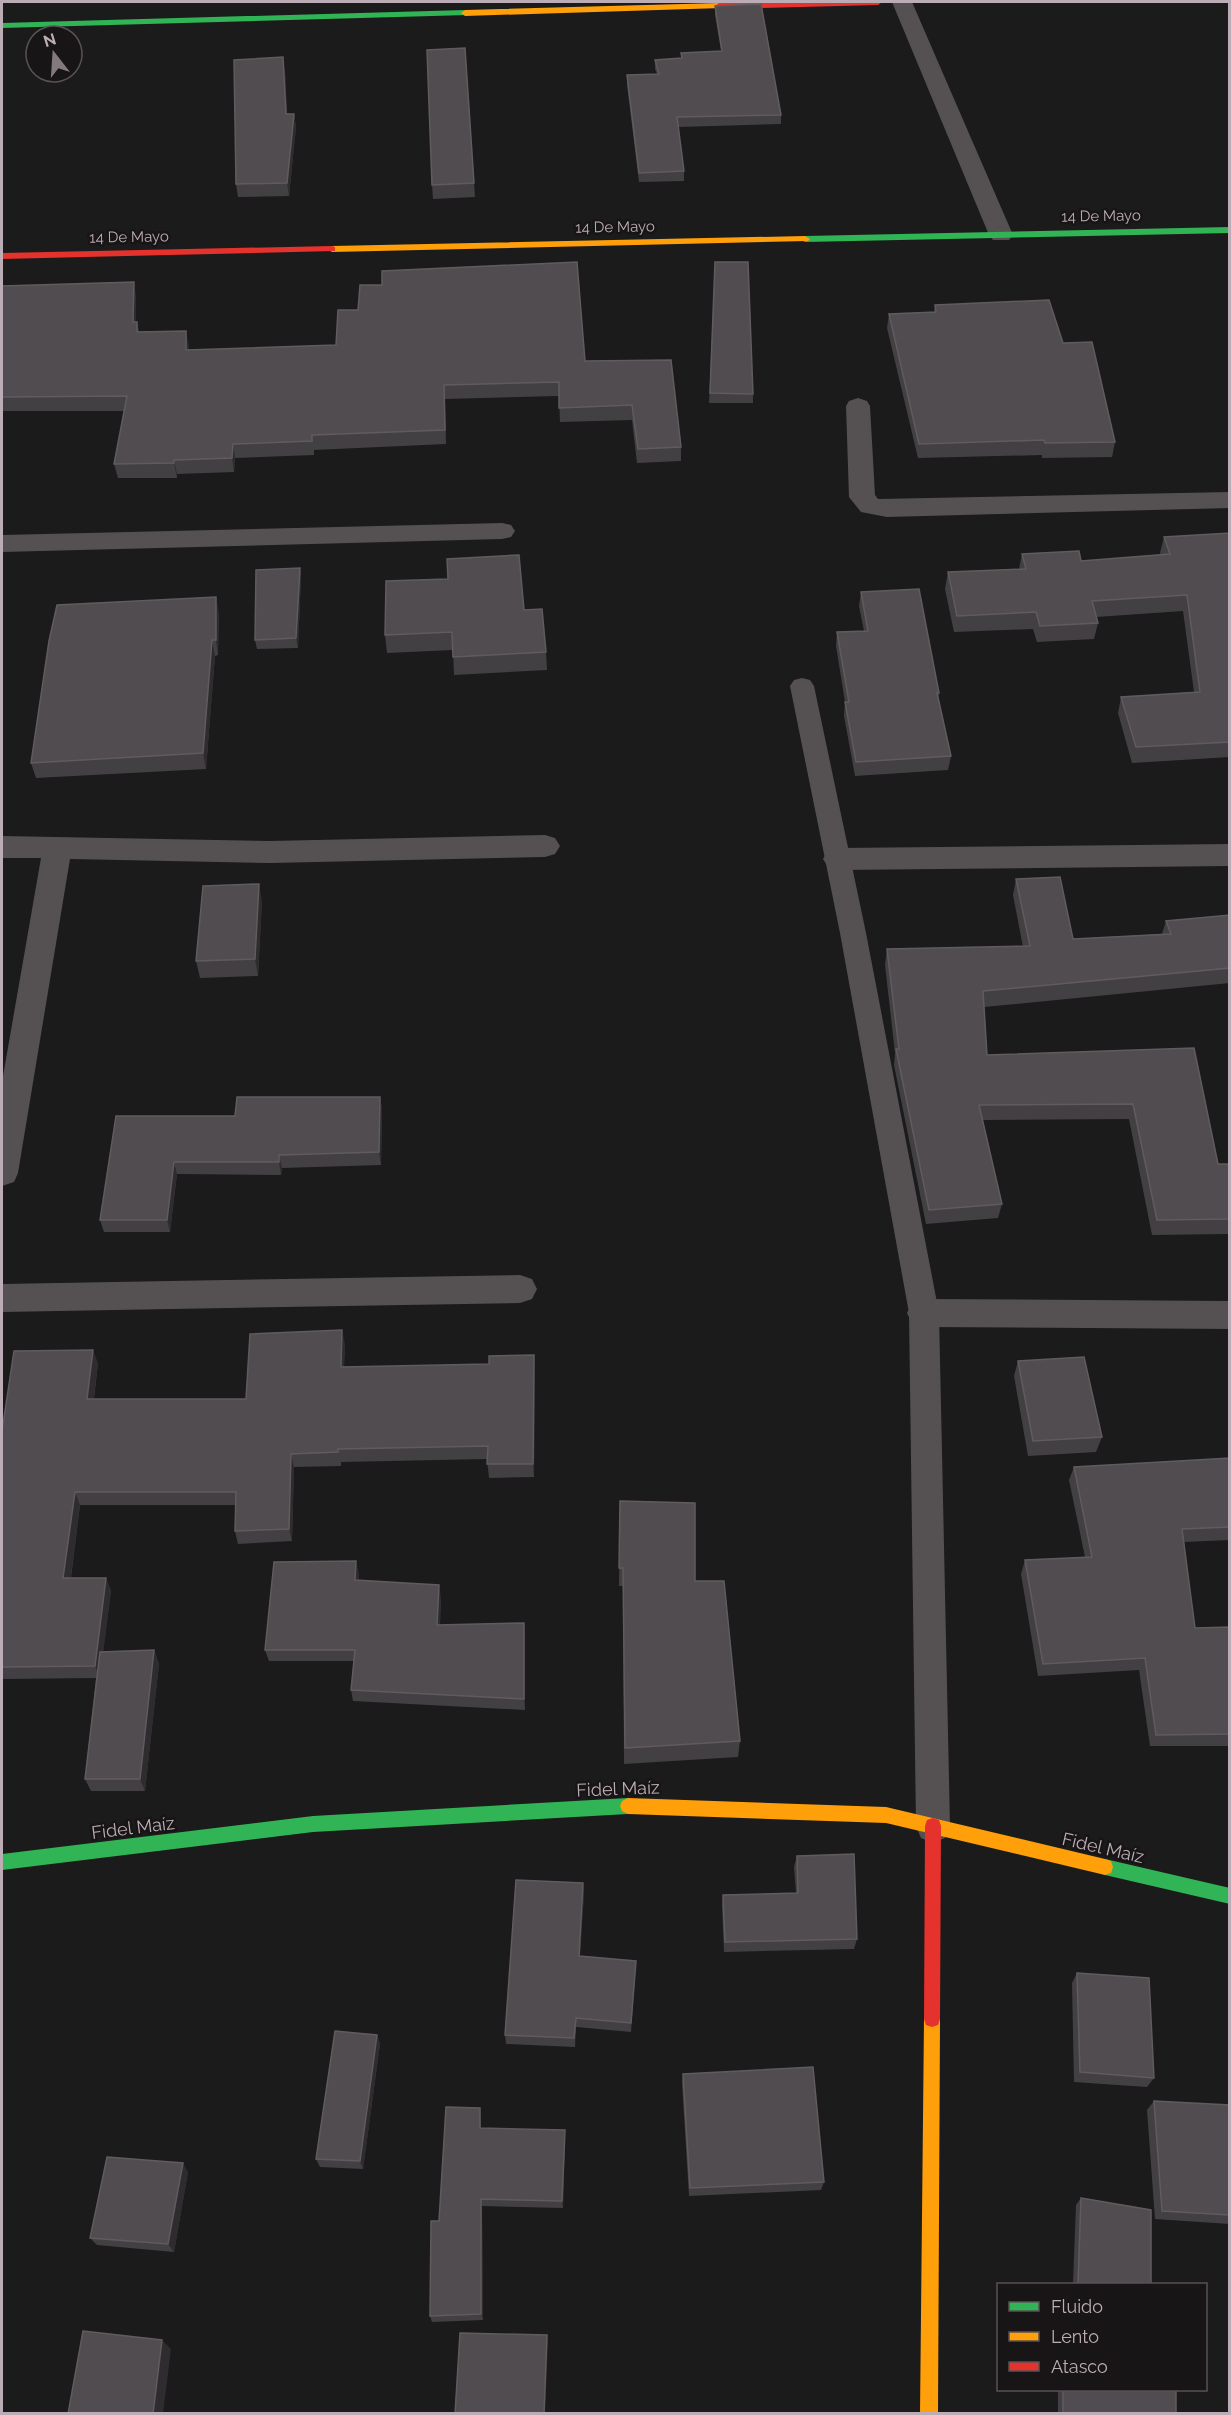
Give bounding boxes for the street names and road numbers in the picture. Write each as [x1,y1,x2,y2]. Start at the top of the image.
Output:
street label: 14 De Mayo [1061,206,1141,226]
street label: 14 De Mayo [575,217,655,237]
street label: 14 De Mayo [89,227,169,247]
street label: Fidel Maíz [576,1777,660,1800]
street label: Fidel Maíz [90,1812,176,1843]
street label: Fidel Maíz [1060,1828,1146,1867]

